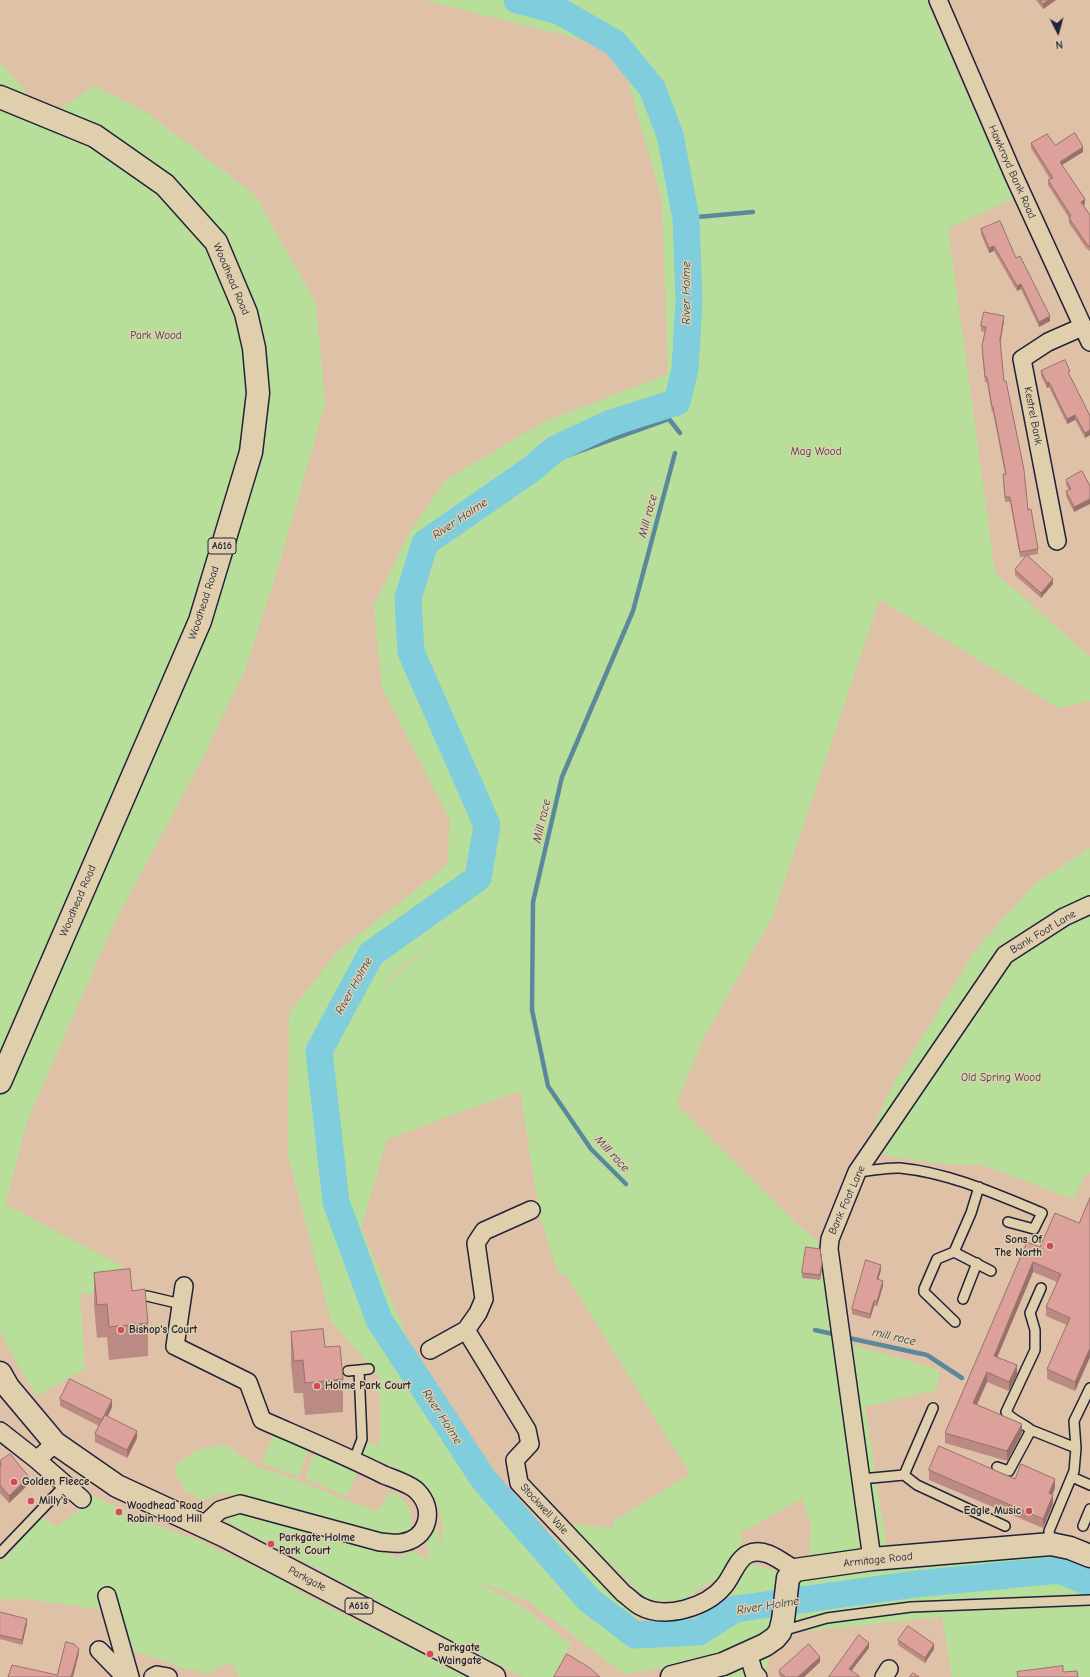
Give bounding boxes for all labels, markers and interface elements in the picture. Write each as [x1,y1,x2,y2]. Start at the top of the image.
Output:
north arrow [1038,12,1078,52]
text: N [1055,38,1064,51]
street label: Hawkroyd Bank Road [985,123,1039,221]
street label: Woodhead Road [210,241,252,317]
water label: River Holme [680,261,694,325]
park label: Park Wood [130,329,182,343]
street label: Kestrel Bank [1021,386,1045,446]
park label: Mag Wood [791,445,841,459]
water label: Mill race [635,493,661,539]
water label: River Holme [430,495,490,543]
road number: A616 [208,538,236,554]
street label: Woodhead Road [186,564,222,642]
water label: Mill race [530,798,554,844]
street label: Woodhead Road [57,863,99,939]
street label: Bank Foot Lane [1008,907,1078,957]
water label: River Holme [332,955,376,1017]
park label: Old Spring Wood [961,1071,1041,1085]
water label: Mill race [592,1133,632,1175]
street label: Bank Foot Lane [826,1163,868,1237]
place label: Sons Of The North [994,1233,1042,1259]
marker: Sons Of The North [1045,1241,1055,1251]
place label: Bishop's Court [129,1323,197,1337]
marker: Bishop's Court [116,1325,126,1335]
water label: mill race [871,1325,917,1349]
place label: Holme Park Court [325,1379,411,1393]
marker: Holme Park Court [312,1381,322,1391]
water label: River Holme [419,1387,465,1447]
place label: Golden Fleece [22,1475,89,1489]
marker: Golden Fleece [9,1477,19,1487]
street label: Stockwell Vale [517,1481,571,1537]
place label: Milly's [39,1494,68,1508]
marker: Milly's [26,1496,36,1506]
place label: Woodhead Road Robin Hood Hill [127,1499,203,1525]
place label: Eagle Music [964,1504,1021,1518]
marker: Eagle Music [1024,1506,1034,1516]
marker: Woodhead Road Robin Hood Hill [114,1507,124,1517]
place label: Parkgate Holme Park Court [279,1531,355,1557]
marker: Parkgate Holme Park Court [266,1539,276,1549]
street label: Armitage Road [843,1550,913,1570]
street label: Parkgate [286,1564,328,1594]
water label: River Holme [736,1594,800,1618]
road number: A616 [345,1598,373,1614]
place label: Parkgate Waingate [438,1641,481,1667]
marker: Parkgate Waingate [425,1649,435,1659]

